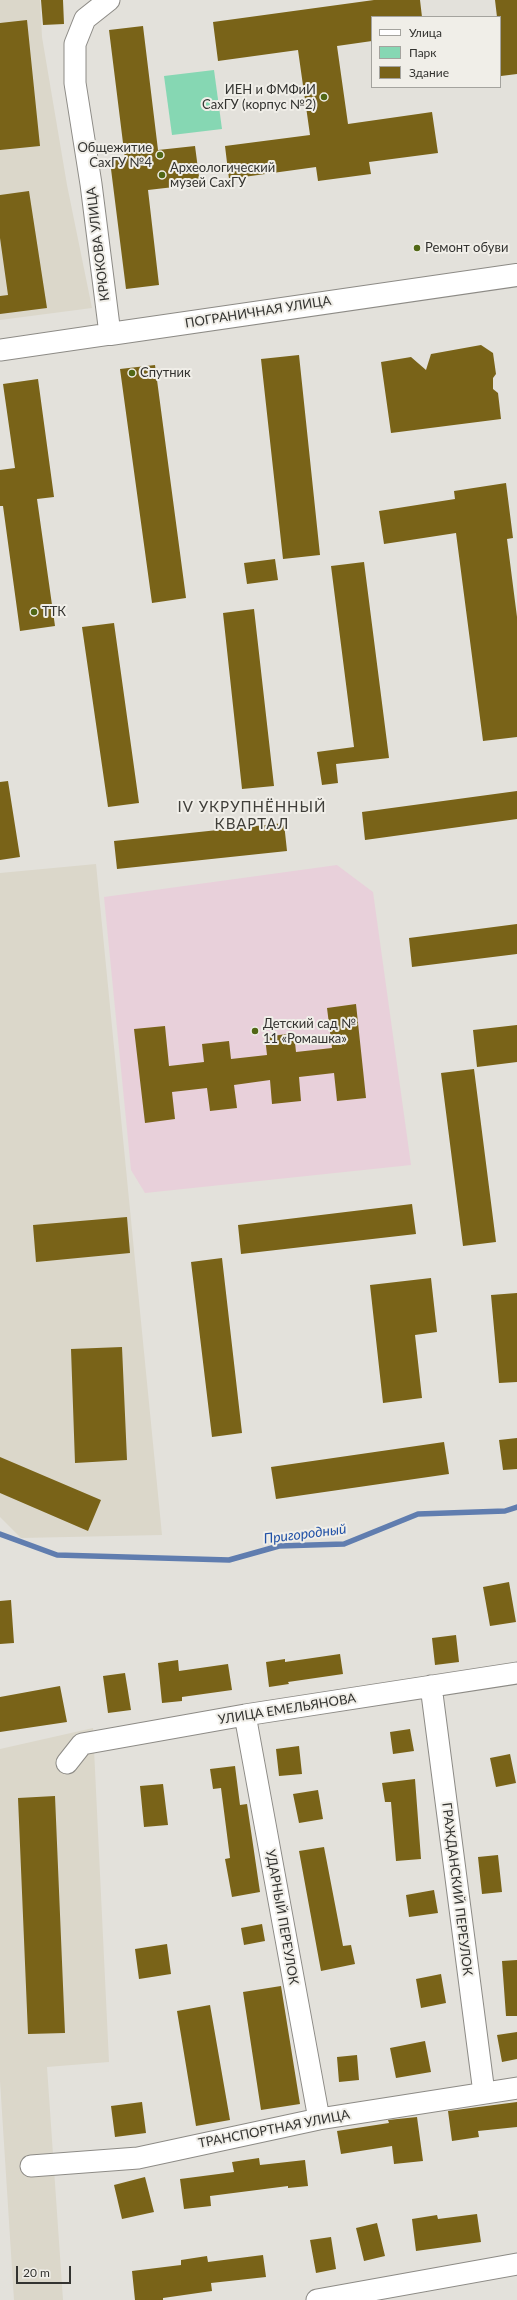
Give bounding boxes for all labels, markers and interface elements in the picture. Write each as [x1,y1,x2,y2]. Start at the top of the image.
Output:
legend [371,16,501,88]
text: Улица [409,25,442,40]
text: Парк [409,45,437,60]
text: Здание [409,65,449,80]
place label: ИЕН и ФМФиИ СахГУ (корпус №2) [202,82,316,113]
marker: ИЕН и ФМФиИ СахГУ (корпус №2) [319,92,329,102]
place label: Общежитие СахГУ №4 [77,140,152,171]
marker: Общежитие СахГУ №4 [155,150,165,160]
place label: Археологический музей СахГУ [170,160,275,191]
marker: Археологический музей СахГУ [157,170,167,180]
street label: КРЮКОВА УЛИЦА [83,186,113,302]
place label: Ремонт обуви [425,240,508,256]
marker: Ремонт обуви [412,243,422,253]
street label: ПОГРАНИЧНАЯ УЛИЦА [184,293,332,331]
place label: Спутник [140,365,191,381]
marker: Спутник [127,368,137,378]
place label: ТТК [42,604,66,620]
marker: ТТК [29,607,39,617]
district label: IV УКРУПНЁННЫЙ КВАРТАЛ [177,798,327,833]
place label: Детский сад № 11 «Ромашка» [263,1016,356,1047]
marker: Детский сад № 11 «Ромашка» [250,1026,260,1036]
water label: Пригородный [263,1521,347,1547]
street label: УЛИЦА ЕМЕЛЬЯНОВА [217,1690,357,1728]
street label: ГРАЖДАНСКИЙ ПЕРЕУЛОК [439,1802,475,1976]
street label: УДАРНЫЙ ПЕРЕУЛОК [262,1848,302,1986]
street label: ТРАНСПОРТНАЯ УЛИЦА [197,2107,351,2151]
scale bar [18,2258,73,2284]
text: 20 m [23,2265,50,2280]

